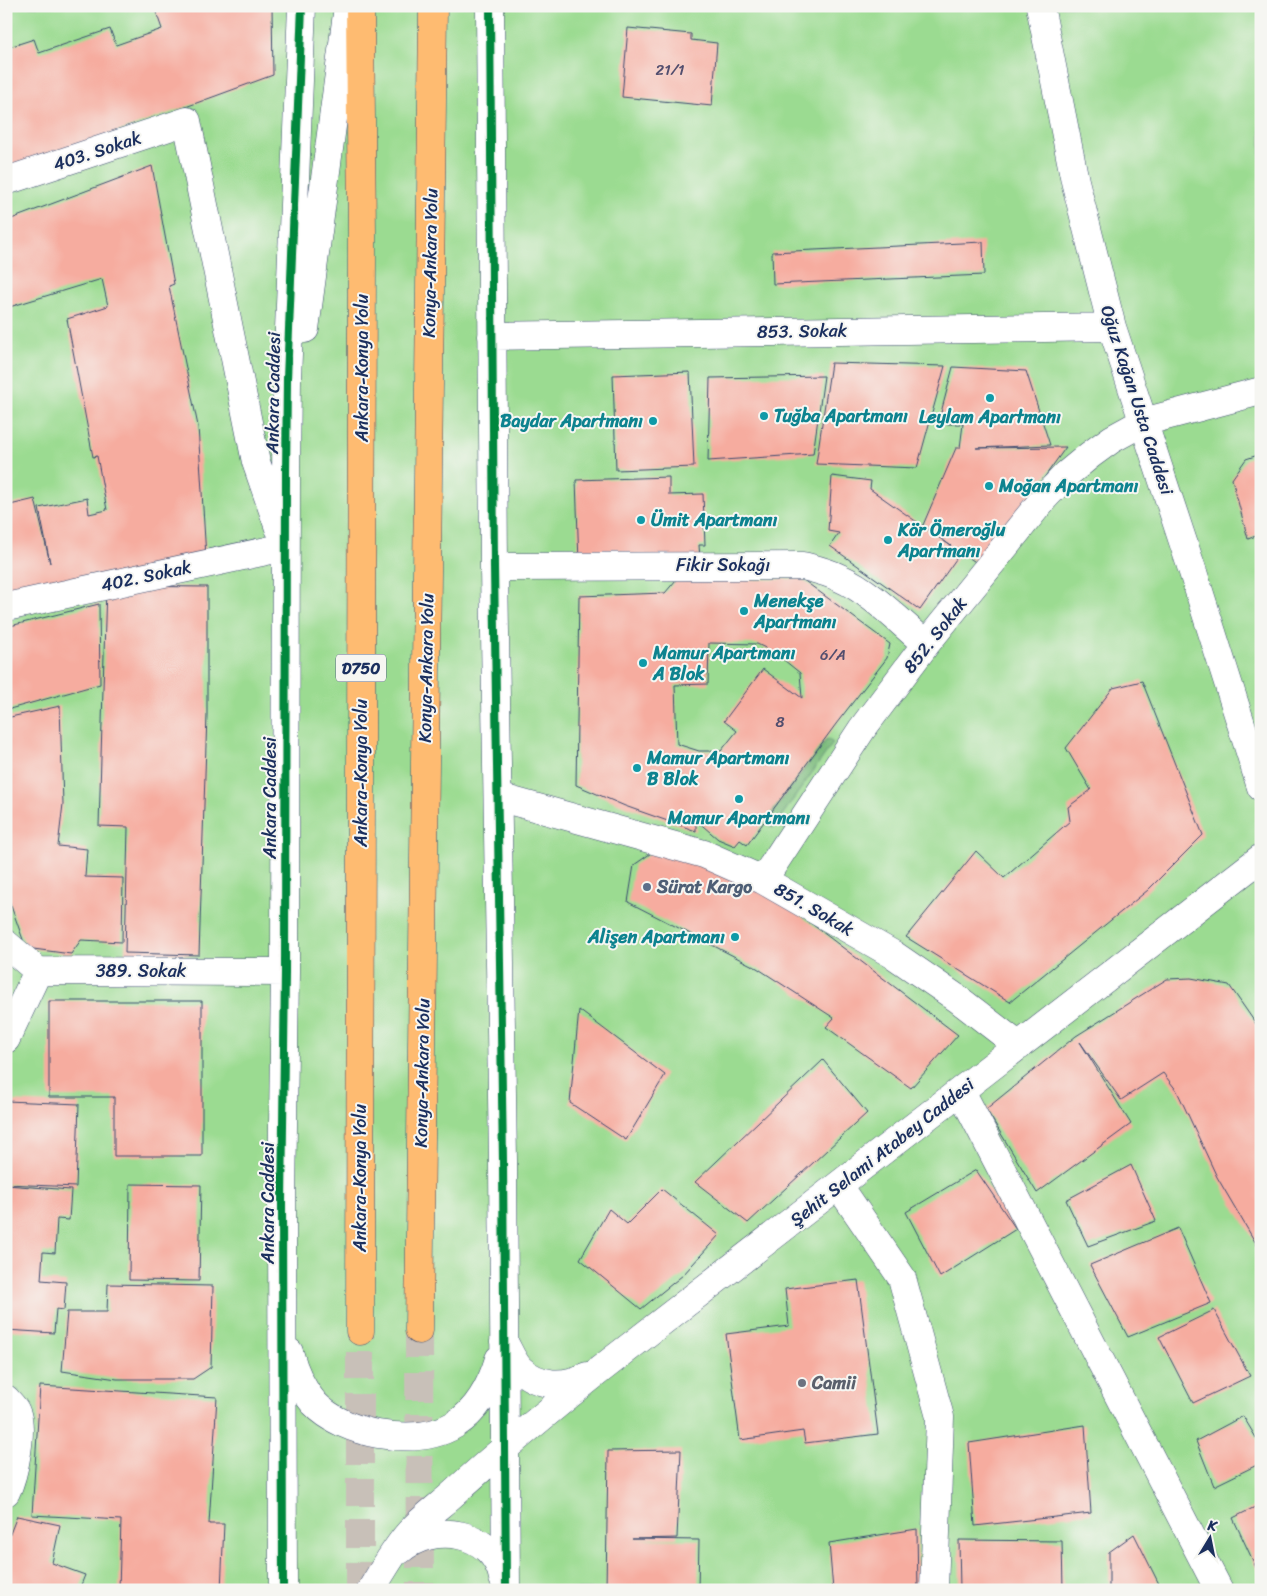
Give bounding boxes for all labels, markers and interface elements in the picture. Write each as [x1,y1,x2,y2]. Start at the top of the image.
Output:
house number: 21/1 [656,57,684,83]
street label: 403. Sokak [49,122,146,180]
street label: Konya-Ankara Yolu [413,188,447,338]
street label: Ankara-Konya Yolu [346,294,378,443]
street label: Oğuz Kağan Usta Caddesi [1091,301,1183,500]
street label: 853. Sokak [757,314,848,348]
street label: Ankara Caddesi [256,331,290,455]
marker: Leylam Apartmanı [984,392,996,404]
place label: Tuğba Apartmanı [774,400,908,432]
place label: Leylam Apartmanı [919,401,1061,433]
place label: Baydar Apartmanı [500,405,643,437]
marker: Tuğba Apartmanı [758,410,770,422]
marker: Baydar Apartmanı [647,415,659,427]
place label: Moğan Apartmanı [998,470,1139,502]
marker: Moğan Apartmanı [983,480,995,492]
place label: Ümit Apartmanı [651,504,777,536]
marker: Ümit Apartmanı [635,514,647,526]
place label: Kör Ömeroğlu Apartmanı [897,514,1006,567]
marker: Kör Ömeroğlu Apartmanı [882,534,894,546]
street label: Fikir Sokağı [676,549,770,581]
street label: 402. Sokak [98,551,195,601]
place label: Menekşe Apartmanı [753,585,837,638]
street label: 852. Sokak [894,589,976,681]
street label: Konya-Ankara Yolu [409,593,443,743]
marker: Menekşe Apartmanı [738,605,750,617]
place label: Mamur Apartmanı A Blok [652,637,795,690]
house number: 6/A [820,642,846,668]
road number: D750 [336,654,386,681]
marker: Mamur Apartmanı A Blok [637,657,649,669]
street label: Ankara-Konya Yolu [345,699,377,848]
house number: 8 [775,709,785,735]
street label: Ankara Caddesi [254,736,286,860]
place label: Mamur Apartmanı B Blok [646,742,789,795]
marker: Mamur Apartmanı B Blok [631,762,643,774]
marker: Mamur Apartmanı [733,793,745,805]
place label: Mamur Apartmanı [667,802,810,834]
place label: Sürat Kargo [656,871,752,903]
street label: 851. Sokak [768,873,861,945]
marker: Sürat Kargo [641,881,653,893]
place label: Alişen Apartmanı [587,921,725,953]
marker: Alişen Apartmanı [729,931,741,943]
street label: 389. Sokak [96,955,187,987]
street label: Konya-Ankara Yolu [405,998,439,1148]
street label: Şehit Selami Atabey Caddesi [782,1069,982,1235]
street label: Ankara-Konya Yolu [344,1104,376,1253]
street label: Ankara Caddesi [252,1141,284,1265]
place label: Camii [811,1367,857,1399]
marker: Camii [796,1377,808,1389]
text: K [1205,1512,1220,1539]
north arrow [1184,1514,1234,1564]

